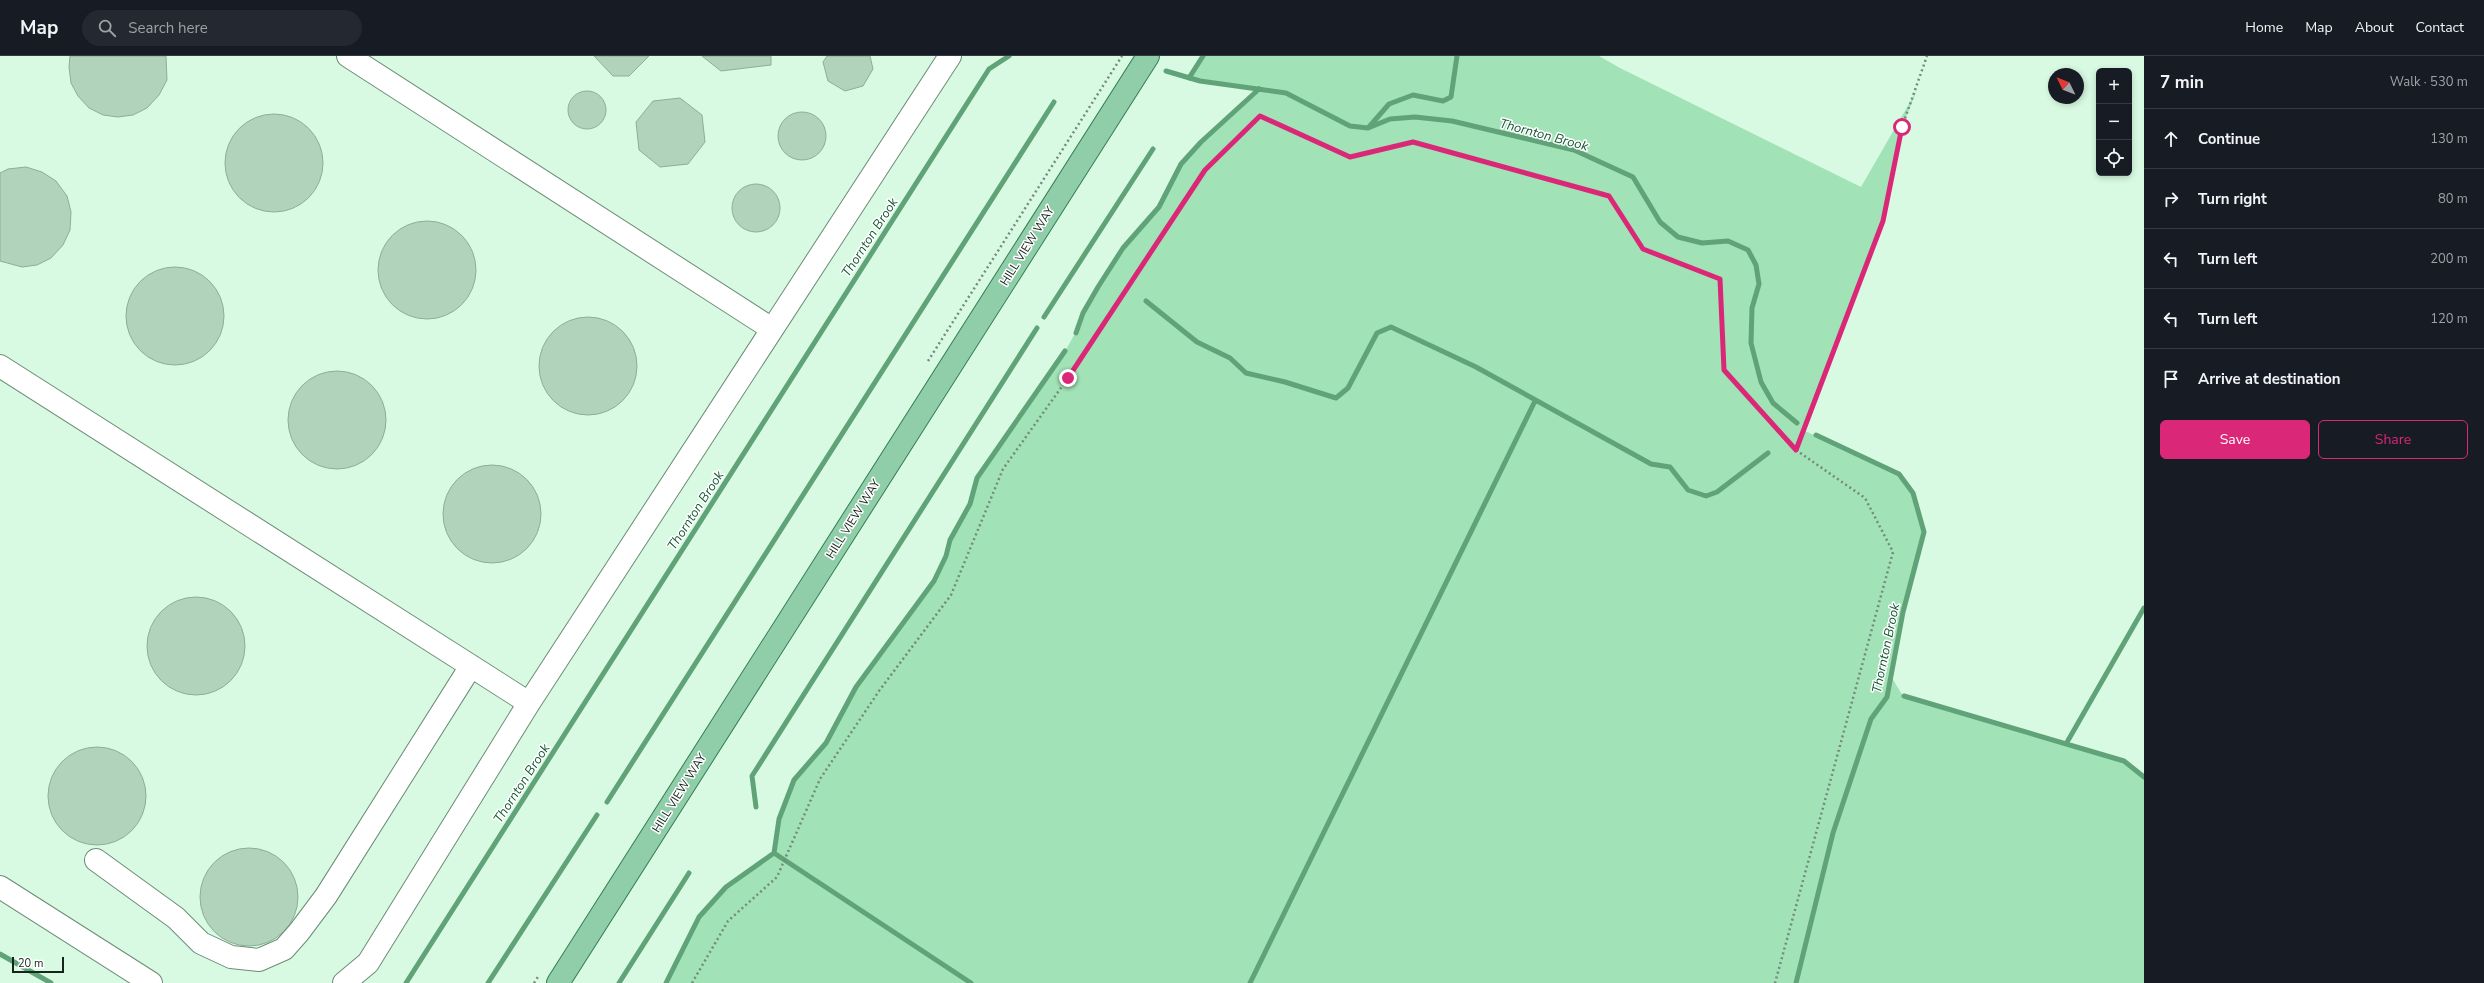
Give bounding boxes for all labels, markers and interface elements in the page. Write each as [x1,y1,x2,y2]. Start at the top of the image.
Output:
search box [82,10,362,46]
text: Map [20,15,58,41]
icon: search [96,17,118,39]
text: Search here [128,18,208,38]
text: Home [2245,18,2283,37]
text: Map [2305,18,2333,37]
text: About [2355,18,2394,37]
text: Contact [2416,18,2464,37]
north arrow [2048,68,2084,104]
map controls [2096,68,2132,176]
button: + [2096,68,2132,104]
text: 7 min [2160,71,2204,94]
text: Walk · 530 m [2390,73,2468,91]
button: − [2096,104,2132,140]
water label: Thornton Brook [1497,114,1591,156]
route start [1893,118,1911,136]
icon: ahead [2160,128,2182,150]
text: Continue [2198,129,2260,149]
text: 130 m [2430,130,2468,148]
button: locate [2096,140,2132,176]
icon: right [2160,188,2182,210]
text: Turn right [2198,189,2267,209]
text: 80 m [2438,190,2468,208]
water label: Thornton Brook [837,194,903,281]
street label: HILL VIEW WAY [996,203,1058,289]
icon: left [2160,248,2182,270]
text: Turn left [2198,249,2257,269]
text: 200 m [2430,250,2468,268]
icon: left [2160,308,2182,330]
text: Turn left [2198,309,2257,329]
text: 120 m [2430,310,2468,328]
icon: arrive [2160,368,2182,390]
route end [1059,369,1077,387]
text: Arrive at destination [2198,369,2341,389]
button: Save [2160,420,2310,459]
button: Share [2318,420,2468,459]
water label: Thornton Brook [663,467,729,554]
street label: HILL VIEW WAY [822,476,884,562]
water label: Thornton Brook [1868,601,1904,695]
water label: Thornton Brook [489,740,555,827]
street label: HILL VIEW WAY [648,750,710,836]
scale bar [12,955,64,974]
text: 20 m [18,956,43,971]

